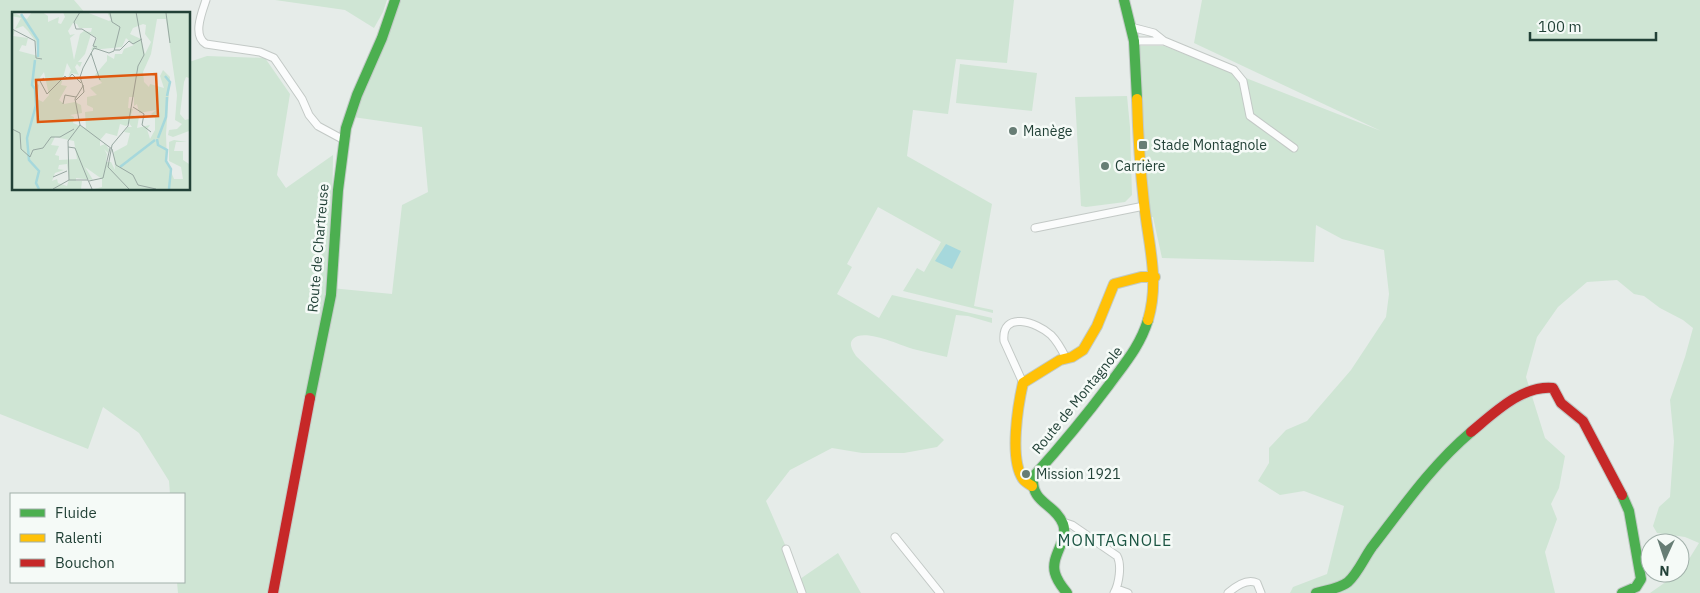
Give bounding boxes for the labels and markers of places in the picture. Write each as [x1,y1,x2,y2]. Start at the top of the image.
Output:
place label: Manège [1023,122,1073,140]
marker: Manège [1007,125,1019,137]
place label: Stade Montagnole [1153,136,1267,154]
marker: Stade Montagnole [1137,139,1149,151]
place label: Carrière [1115,157,1166,175]
marker: Carrière [1099,160,1111,172]
place label: Mission 1921 [1036,465,1121,483]
marker: Mission 1921 [1020,468,1032,480]

